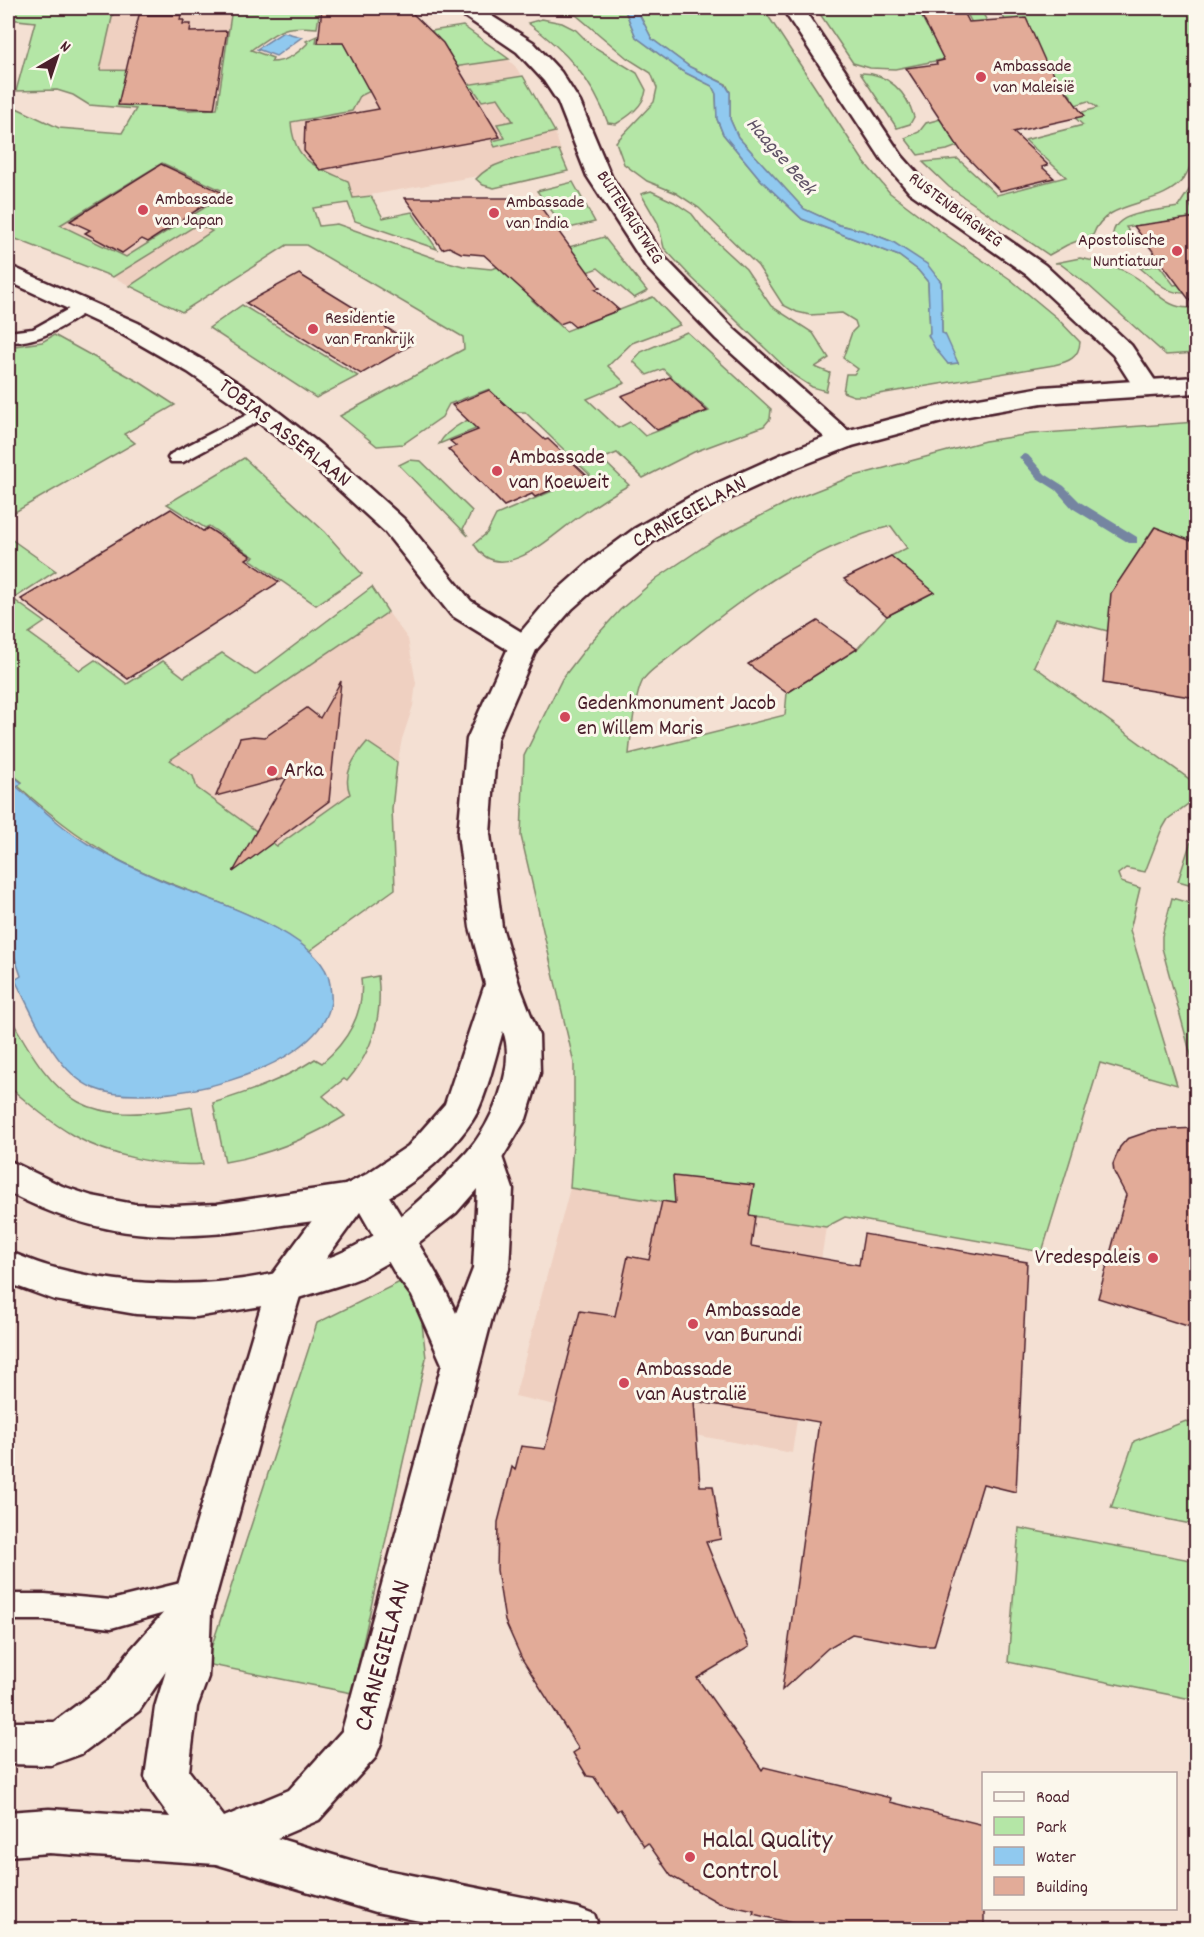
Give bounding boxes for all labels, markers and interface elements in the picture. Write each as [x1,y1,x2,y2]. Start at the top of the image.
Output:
north arrow [27,27,87,87]
text: N [55,36,75,59]
place label: Ambassade van Maleisië [993,55,1075,101]
marker: Ambassade van Maleisië [974,70,988,84]
water label: Haagse Beek [738,112,823,203]
street label: BUITENRUSTWEG [589,166,669,270]
street label: RUSTENBURGWEG [903,167,1007,255]
place label: Ambassade van Japan [155,188,233,234]
place label: Ambassade van India [506,191,584,237]
marker: Ambassade van Japan [136,203,150,217]
marker: Ambassade van India [487,206,501,220]
place label: Apostolische Nuntiatuur [1078,229,1165,275]
marker: Apostolische Nuntiatuur [1170,244,1184,258]
place label: Residentie van Frankrijk [325,307,414,353]
marker: Residentie van Frankrijk [306,322,320,336]
street label: TOBIAS ASSERLAAN [211,372,357,496]
place label: Ambassade van Koeweit [509,443,609,499]
marker: Ambassade van Koeweit [490,464,504,478]
street label: CARNEGIELAAN [627,469,753,557]
place label: Gedenkmonument Jacob en Willem Maris [577,689,776,745]
marker: Gedenkmonument Jacob en Willem Maris [558,710,572,724]
place label: Arka [284,756,324,787]
marker: Arka [265,764,279,778]
place label: Vredespaleis [1035,1243,1141,1274]
marker: Vredespaleis [1146,1251,1160,1265]
place label: Ambassade van Burundi [705,1296,802,1352]
marker: Ambassade van Burundi [686,1317,700,1331]
place label: Ambassade van Australië [636,1355,747,1411]
marker: Ambassade van Australië [617,1376,631,1390]
street label: CARNEGIELAAN [345,1576,423,1736]
legend [982,1772,1177,1910]
text: Road [1036,1786,1070,1811]
text: Park [1036,1816,1067,1841]
place label: Halal Quality Control [702,1822,834,1892]
text: Water [1036,1846,1076,1871]
marker: Halal Quality Control [683,1850,697,1864]
text: Building [1036,1876,1088,1901]

